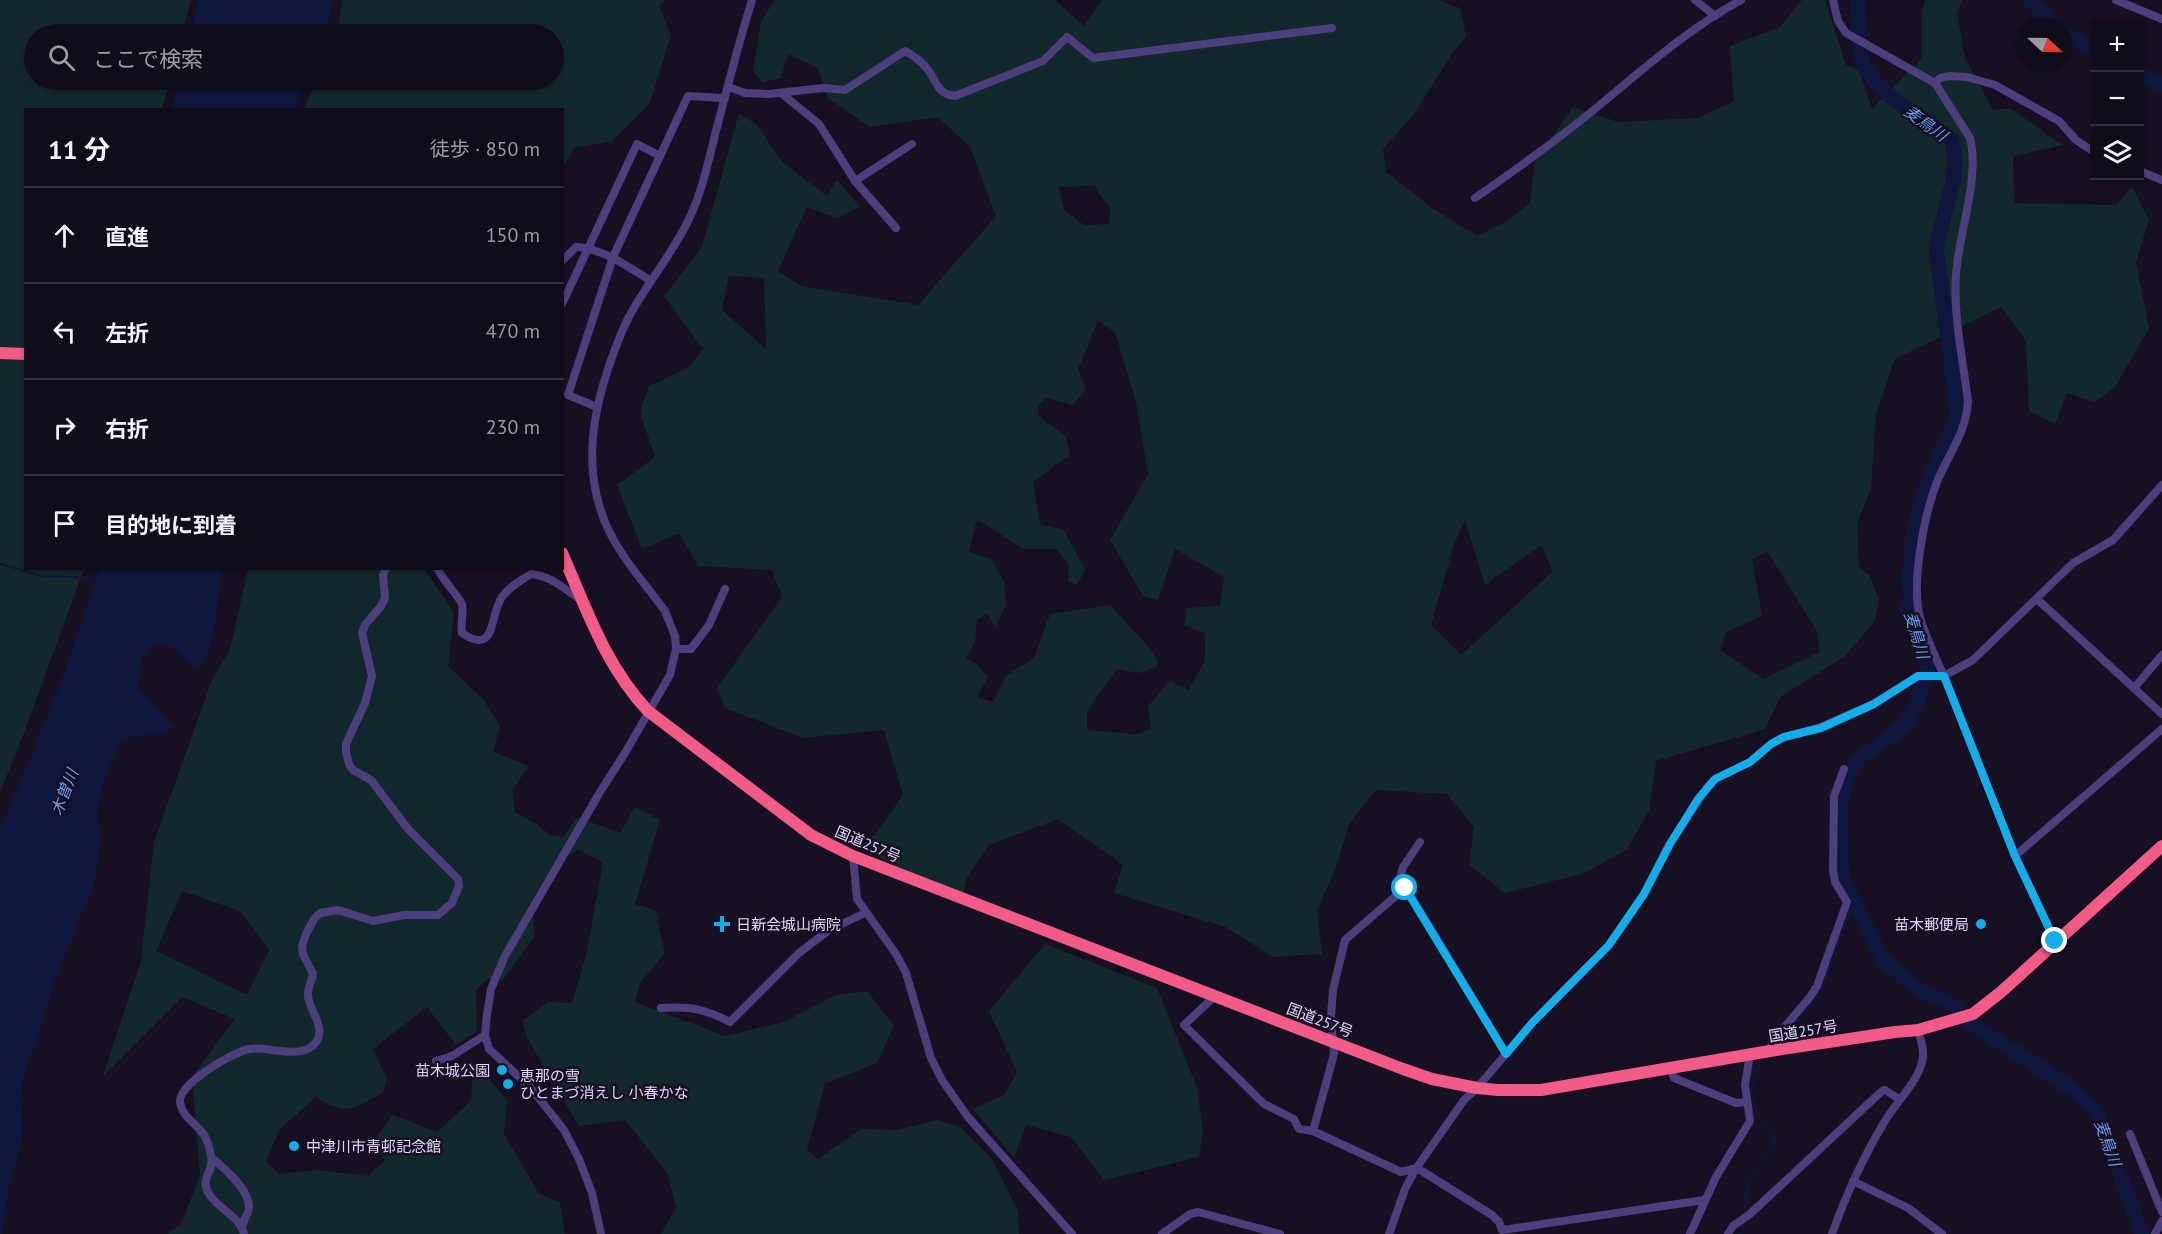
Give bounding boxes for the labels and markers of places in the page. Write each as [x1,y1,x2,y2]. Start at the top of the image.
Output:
marker: 日新会城山病院 [713,915,731,933]
place label: 日新会城山病院 [736,915,841,934]
place label: 苗木郵便局 [1894,915,1969,934]
marker: 苗木郵便局 [1974,917,1988,931]
place label: 苗木城公園 [415,1061,490,1080]
marker: 苗木城公園 [495,1063,509,1077]
place label: 恵那の雪 ひとまづ消えし 小春かな [520,1066,689,1102]
marker: 恵那の雪 ひとまづ消えし 小春かな [501,1077,515,1091]
place label: 中津川市青邨記念館 [306,1137,441,1156]
marker: 中津川市青邨記念館 [287,1139,301,1153]

